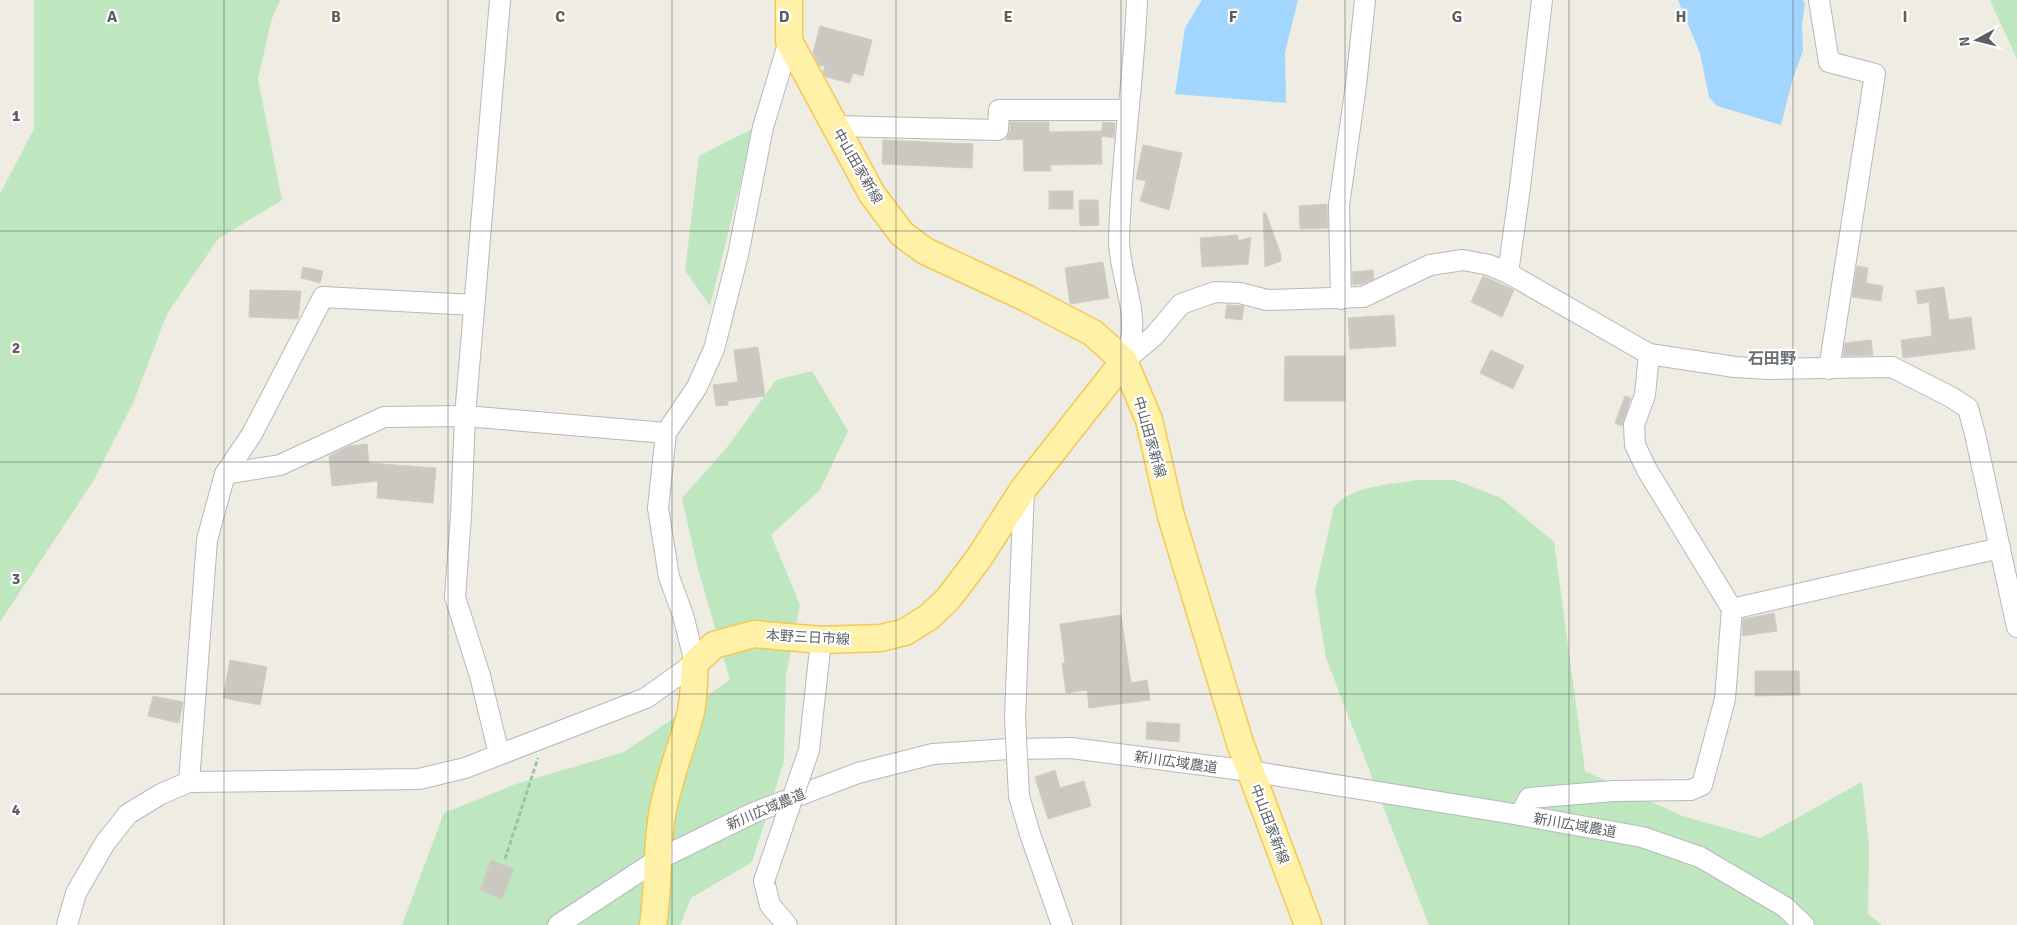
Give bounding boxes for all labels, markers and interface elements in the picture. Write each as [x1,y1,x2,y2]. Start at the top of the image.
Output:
text: A [107,7,118,27]
text: B [331,7,341,27]
text: C [555,7,565,27]
text: D [779,7,790,27]
text: E [1003,7,1013,27]
text: F [1229,7,1238,27]
text: G [1452,7,1462,27]
text: H [1676,7,1686,27]
text: I [1902,7,1908,27]
north arrow [1952,15,2002,65]
text: N [1956,36,1974,47]
text: 1 [12,106,21,126]
street label: 中山田家新線 [829,126,886,207]
text: 2 [12,338,20,358]
district label: 石田野 [1748,349,1796,369]
street label: 中山田家新線 [1130,394,1169,480]
text: 3 [12,569,20,589]
street label: 本野三日市線 [766,627,850,648]
street label: 新川広域農道 [1133,748,1219,777]
street label: 中山田家新線 [1247,782,1293,866]
street label: 新川広域農道 [724,785,808,834]
text: 4 [12,800,21,820]
street label: 新川広域農道 [1532,810,1618,841]

